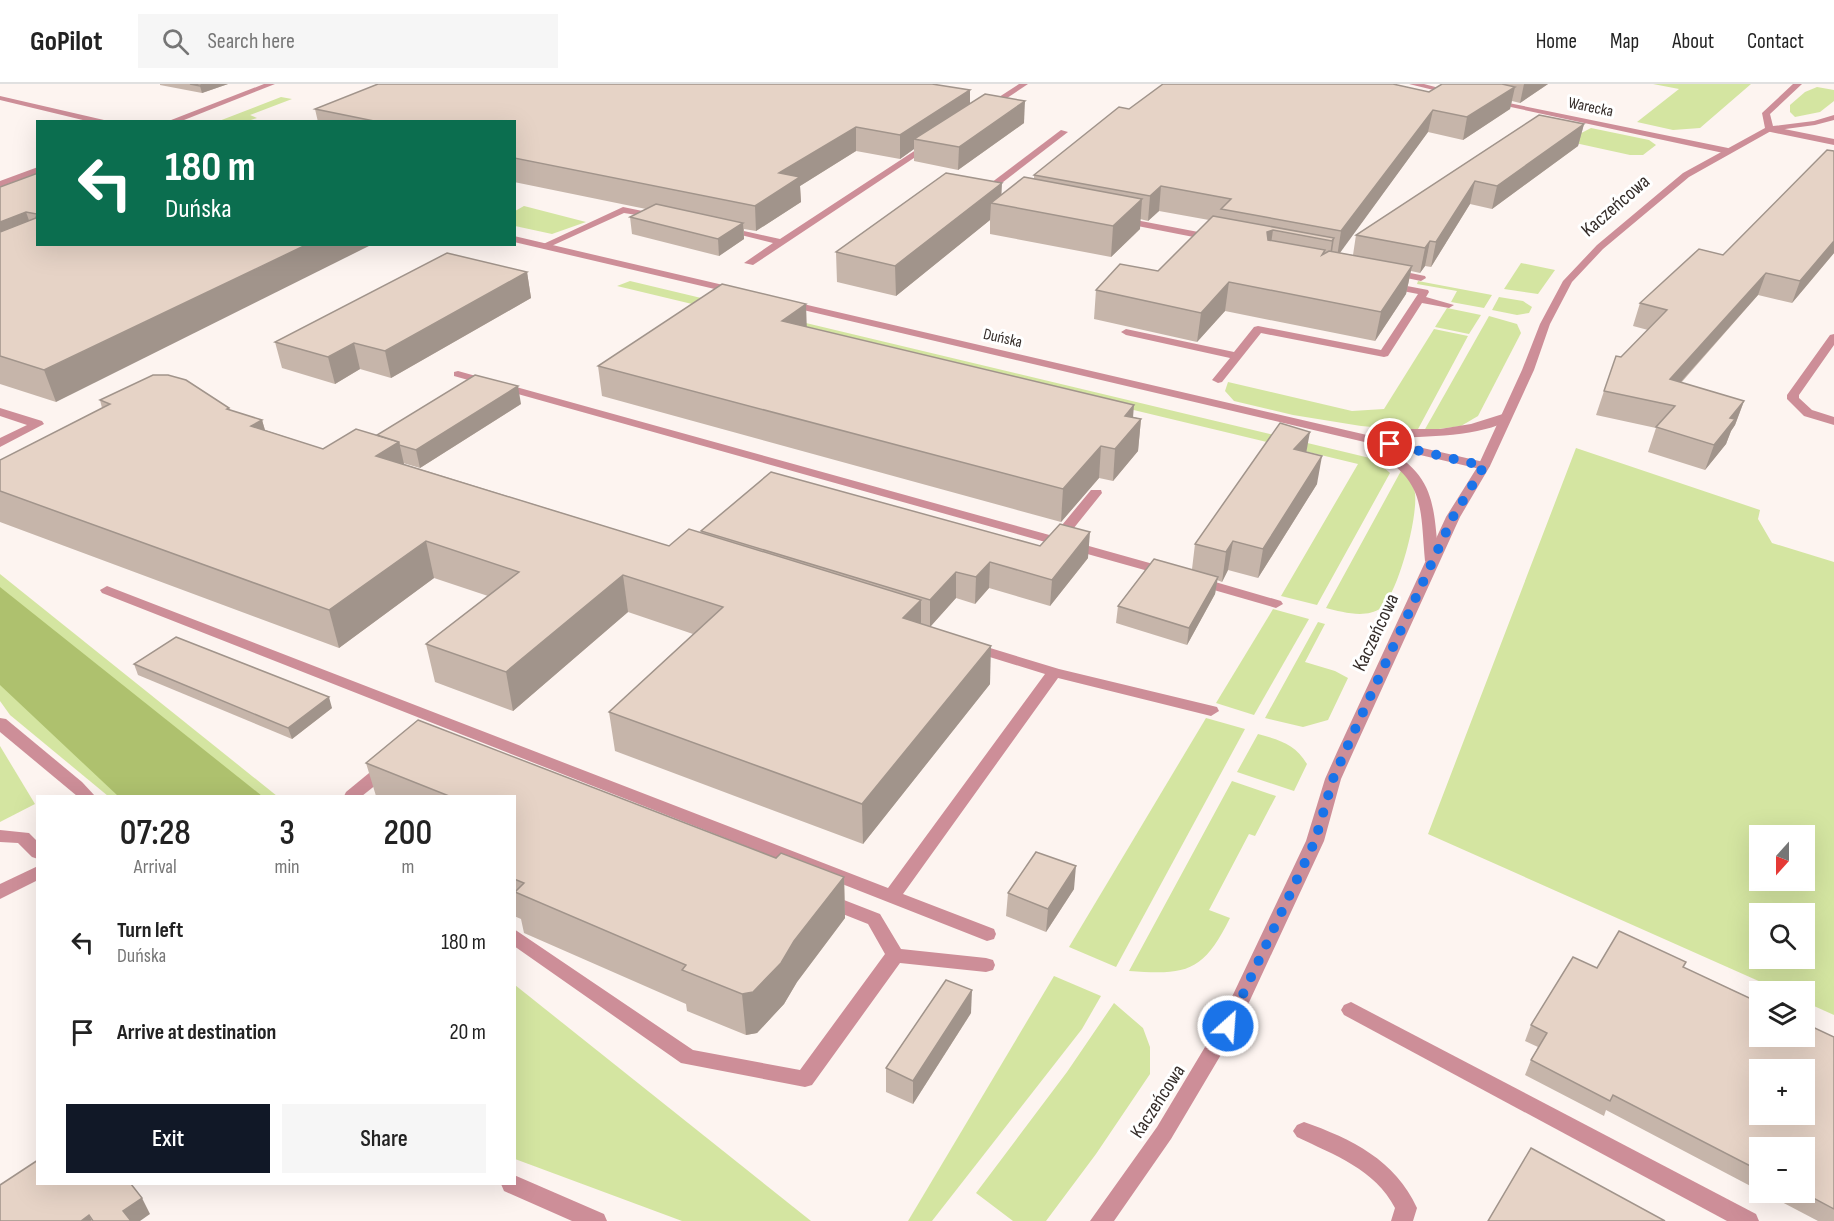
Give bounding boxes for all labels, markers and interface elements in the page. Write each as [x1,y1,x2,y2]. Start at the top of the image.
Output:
search box [138,14,558,68]
text: GoPilot [30,25,102,58]
icon: search [159,25,192,58]
text: Search here [207,28,295,55]
text: Home [1536,29,1577,54]
text: Map [1610,29,1639,54]
text: About [1672,29,1714,54]
text: Contact [1747,29,1804,54]
street label: Warecka [1566,93,1615,121]
text: 180 m [165,142,256,193]
icon: left [66,144,144,222]
street label: Kaczeńcowa [1577,170,1655,242]
text: Duńska [165,193,232,225]
street label: Duńska [981,325,1024,352]
pin [1364,418,1415,469]
icon: arrive [1373,427,1406,460]
street label: Kaczeńcowa [1348,590,1404,675]
text: 07:28 [120,812,191,855]
text: 3 [279,812,295,855]
text: 200 [383,812,432,855]
north arrow [1749,825,1815,891]
map controls [1749,825,1815,1203]
text: Arrival [134,855,177,879]
text: min [275,855,300,879]
text: m [401,855,414,879]
button: search [1749,903,1815,969]
text: Turn left [117,917,183,944]
icon: left [66,926,99,959]
text: 180 m [441,929,486,956]
text: Duńska [117,944,166,968]
button: layers [1749,981,1815,1047]
position arrow [1196,994,1260,1058]
icon: arrive [66,1016,99,1049]
text: Arrive at destination [117,1019,276,1046]
text: 20 m [450,1019,486,1046]
button: + [1749,1059,1815,1125]
street label: Kaczeńcowa [1125,1060,1190,1143]
button: Exit [66,1104,270,1173]
button: Share [282,1104,486,1173]
button: − [1749,1137,1815,1203]

